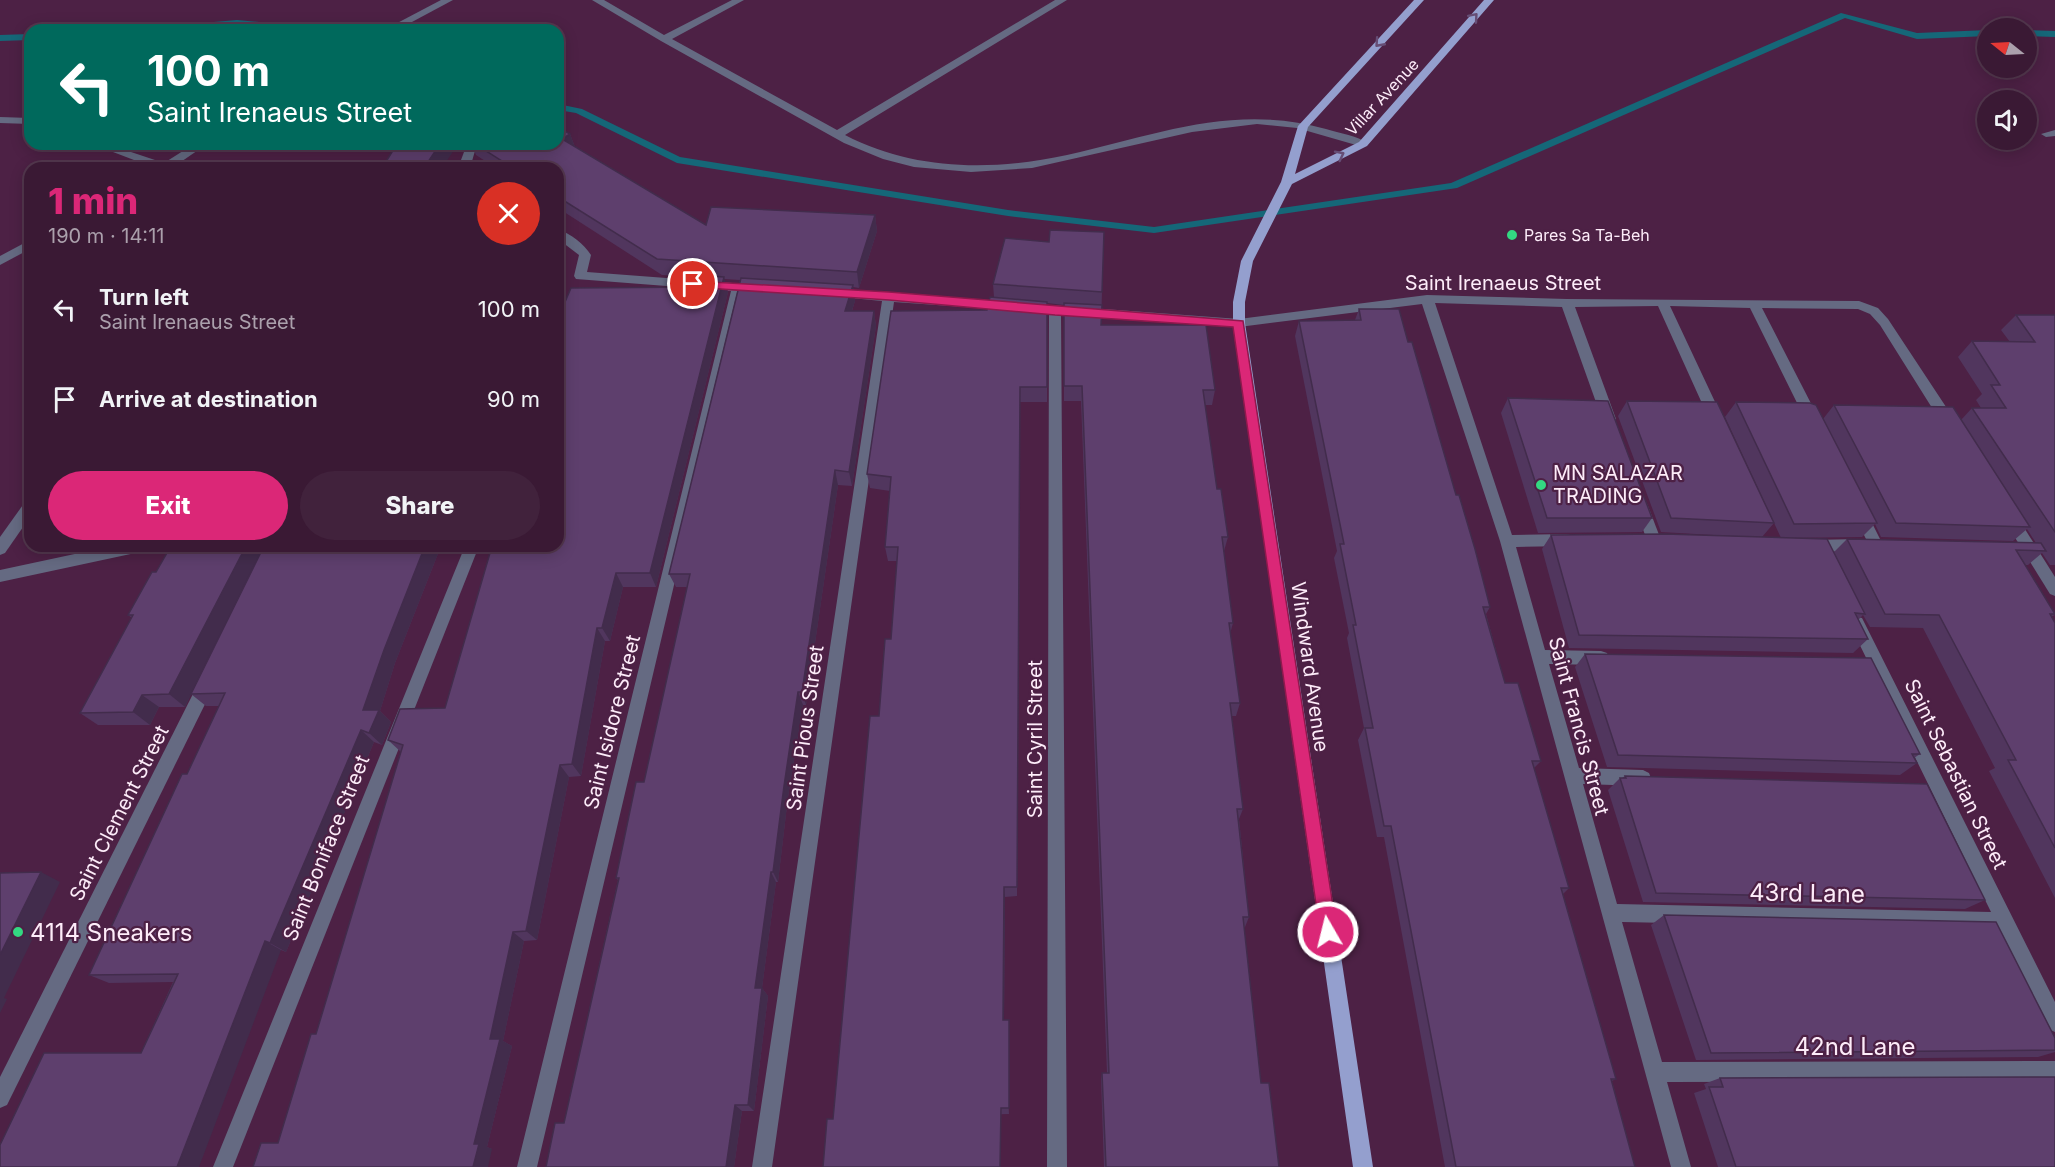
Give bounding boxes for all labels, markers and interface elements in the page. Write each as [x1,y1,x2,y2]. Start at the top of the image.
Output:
one-way arrow [1467,13,1478,24]
north arrow [1977,18,2037,78]
map controls [1977,18,2037,150]
one-way arrow [1375,36,1386,47]
text: 100 m [147,45,270,96]
icon: left [48,48,126,126]
street label: Villar Avenue [1341,54,1423,140]
button: sound [1977,90,2037,150]
text: Saint Irenaeus Street [147,96,412,129]
one-way arrow [1333,151,1344,163]
text: 1 min [48,179,138,223]
button: close [477,182,540,245]
text: 190 m · 14:11 [48,224,164,248]
place label: Pares Sa Ta-Beh [1524,225,1650,245]
marker: Pares Sa Ta-Beh [1505,228,1519,242]
pin [667,258,718,309]
icon: arrive [676,267,709,300]
street label: Saint Irenaeus Street [1405,271,1602,295]
text: Turn left [99,284,189,310]
icon: left [48,293,81,326]
text: 100 m [478,296,540,322]
text: Saint Irenaeus Street [99,310,295,334]
icon: arrive [48,383,81,416]
text: Arrive at destination [99,386,318,412]
text: 90 m [487,386,540,412]
place label: MN SALAZAR TRADING [1553,461,1683,508]
button: Exit [48,471,288,540]
button: Share [300,471,540,540]
marker: MN SALAZAR TRADING [1534,478,1548,492]
street label: Windward Avenue [1286,580,1334,754]
street label: Saint Isidore Street [579,632,645,812]
street label: Saint Francis Street [1544,634,1614,818]
street label: Saint Pious Street [781,643,829,812]
street label: Saint Cyril Street [1023,659,1047,818]
street label: Saint Sebastian Street [1900,675,2013,873]
street label: Saint Clement Street [64,721,174,905]
street label: Saint Boniface Street [278,751,374,944]
street label: 43rd Lane [1749,877,1865,909]
position arrow [1296,900,1360,964]
place label: 4114 Sneakers [30,918,192,947]
marker: 4114 Sneakers [11,925,25,939]
street label: 42nd Lane [1795,1032,1915,1061]

